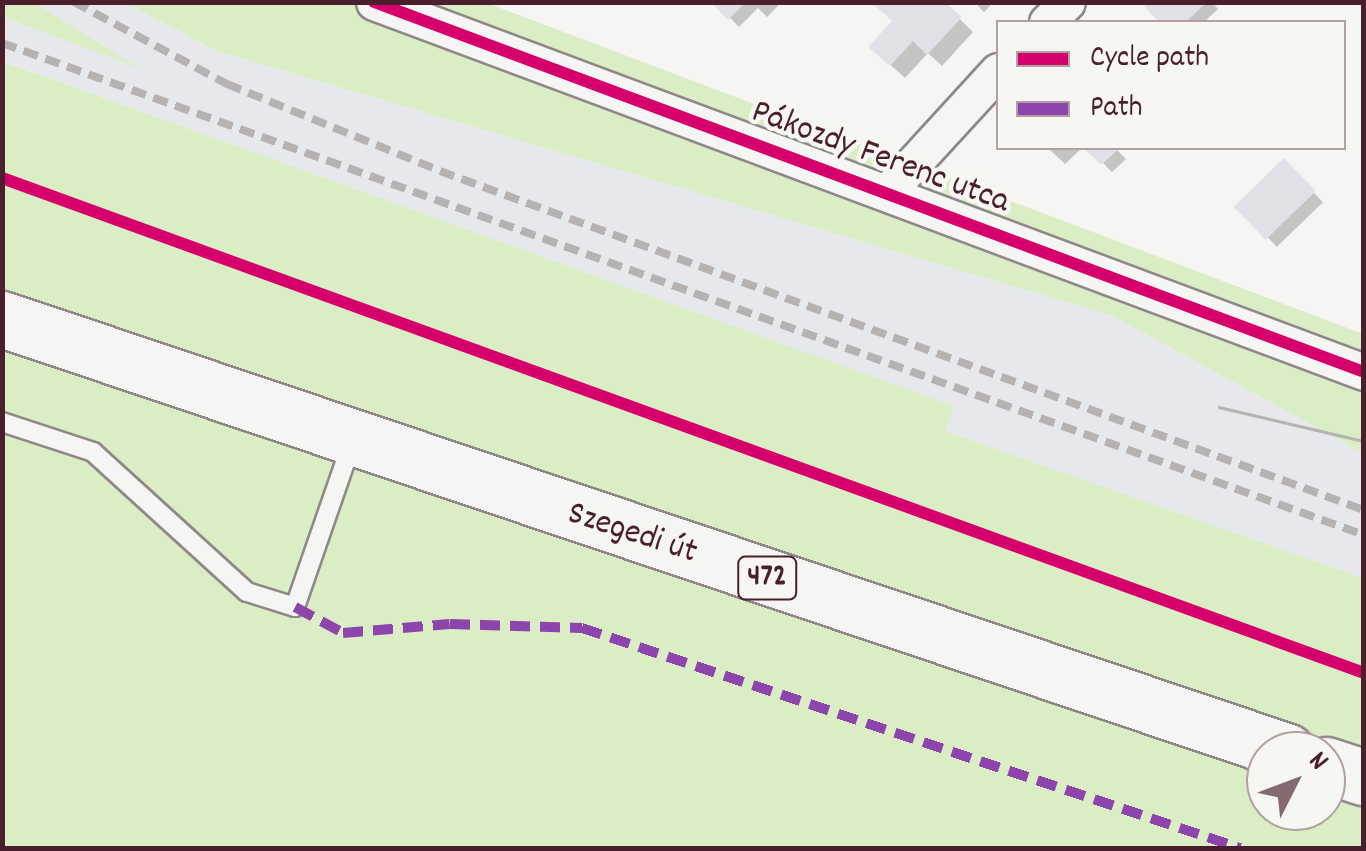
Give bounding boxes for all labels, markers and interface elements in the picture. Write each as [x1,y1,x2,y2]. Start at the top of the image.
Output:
legend [996,20,1346,150]
text: Cycle path [1090,38,1209,81]
text: Path [1090,88,1143,131]
street label: Pákozdy Ferenc utca [745,92,1015,224]
street label: Szegedi út [562,493,702,575]
road number: 472 [737,551,797,605]
north arrow [1246,731,1346,831]
text: N [1297,744,1336,781]

